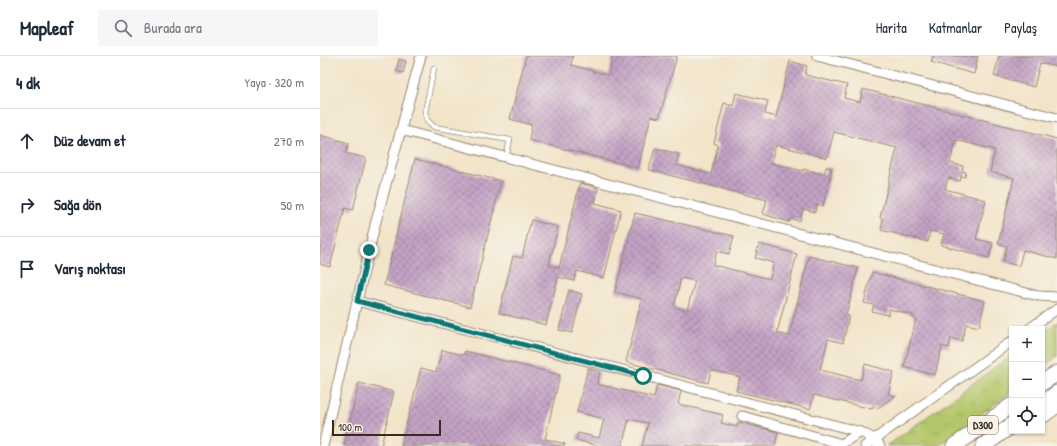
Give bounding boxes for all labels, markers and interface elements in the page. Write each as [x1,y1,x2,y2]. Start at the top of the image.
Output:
search box [98,10,378,46]
text: Mapleaf [20,15,74,41]
icon: search [112,17,134,39]
text: Burada ara [144,17,202,38]
text: Harita [876,18,907,37]
text: Katmanlar [929,18,982,37]
text: Paylaş [1004,18,1037,37]
text: 4 dk [16,71,40,94]
text: Yaya · 320 m [244,73,304,91]
icon: ahead [16,130,38,152]
text: Düz devam et [54,130,125,151]
text: 270 m [274,132,304,150]
icon: right [16,194,38,216]
text: Sağa dön [54,194,101,215]
text: 50 m [281,196,304,214]
route end [360,241,378,259]
icon: arrive [16,258,38,280]
text: Varış noktası [54,258,126,279]
map controls [1009,326,1045,434]
button: + [1009,326,1045,362]
button: − [1009,362,1045,398]
route start [634,367,652,385]
button: locate [1009,398,1045,434]
road number: D300 [968,416,998,434]
scale bar [332,418,441,437]
text: 100 m [338,420,362,434]

